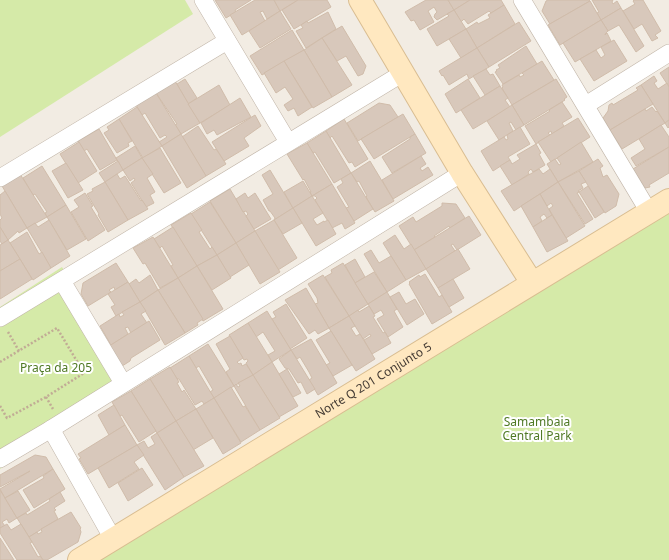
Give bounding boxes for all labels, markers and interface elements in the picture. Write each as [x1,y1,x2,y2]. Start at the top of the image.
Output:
street label: Norte Q 201 Conjunto 5 [312,338,435,422]
park label: Praça da 205 [20,359,92,376]
park label: Samambaia Central Park [502,413,572,444]

